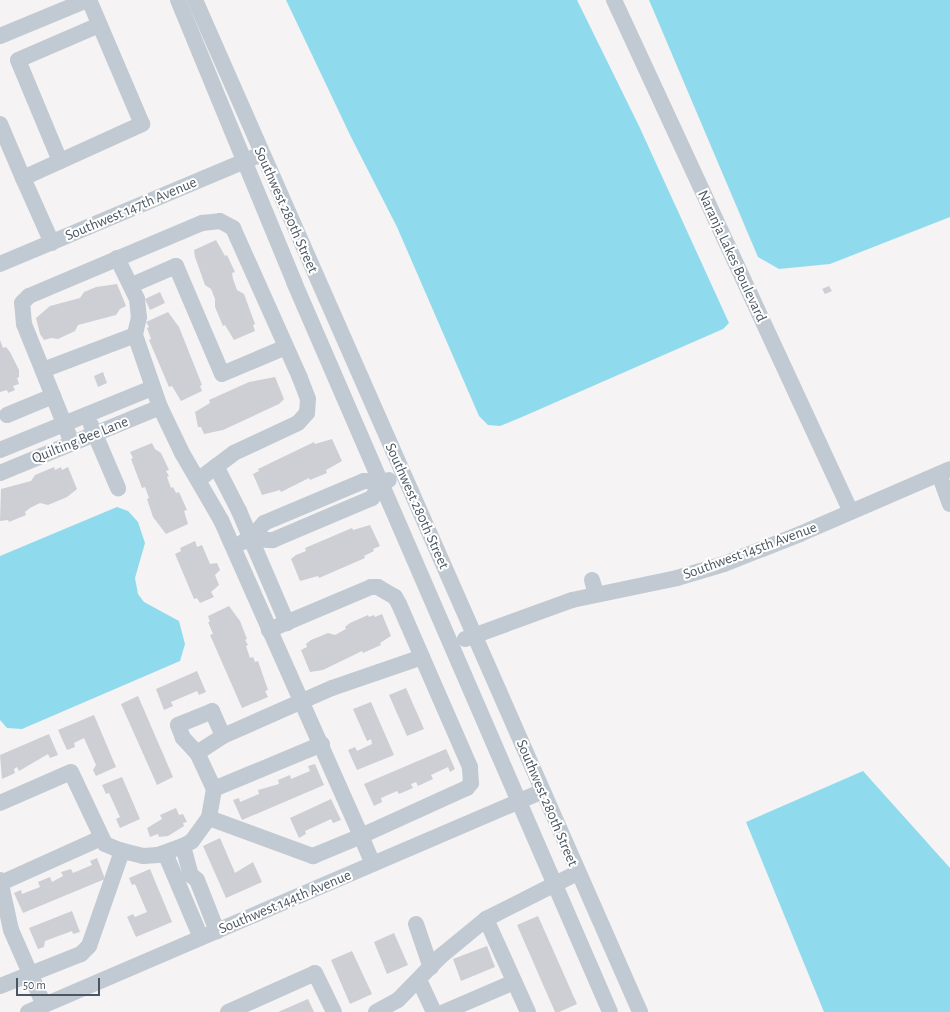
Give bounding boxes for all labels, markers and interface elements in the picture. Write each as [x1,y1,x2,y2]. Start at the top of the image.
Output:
street label: Southwest 280th Street [250,144,322,276]
street label: Southwest 147th Avenue [63,173,199,245]
street label: Naranja Lakes Boulevard [694,187,770,325]
street label: Quilting Bee Lane [29,412,131,468]
street label: Southwest 280th Street [381,440,453,572]
street label: Southwest 145th Avenue [681,518,819,584]
street label: Southwest 280th Street [512,737,582,869]
street label: Southwest 144th Avenue [216,866,354,938]
scale bar [18,970,102,996]
text: 50 m [23,979,46,991]

